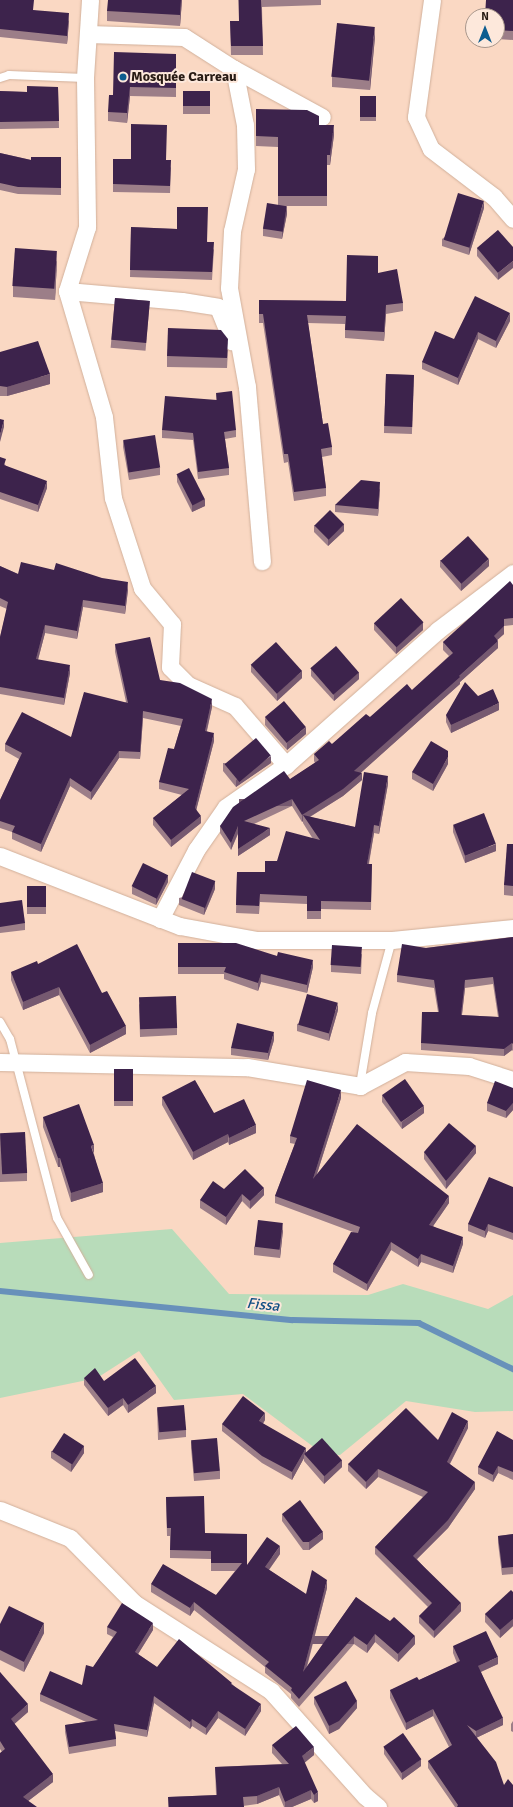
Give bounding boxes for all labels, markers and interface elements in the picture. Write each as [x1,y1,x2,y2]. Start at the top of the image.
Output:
north arrow [465,8,505,48]
text: N [481,10,489,23]
place label: Mosquée Carreau [131,69,237,85]
marker: Mosquée Carreau [118,72,128,82]
water label: Fissa [246,1294,280,1316]

